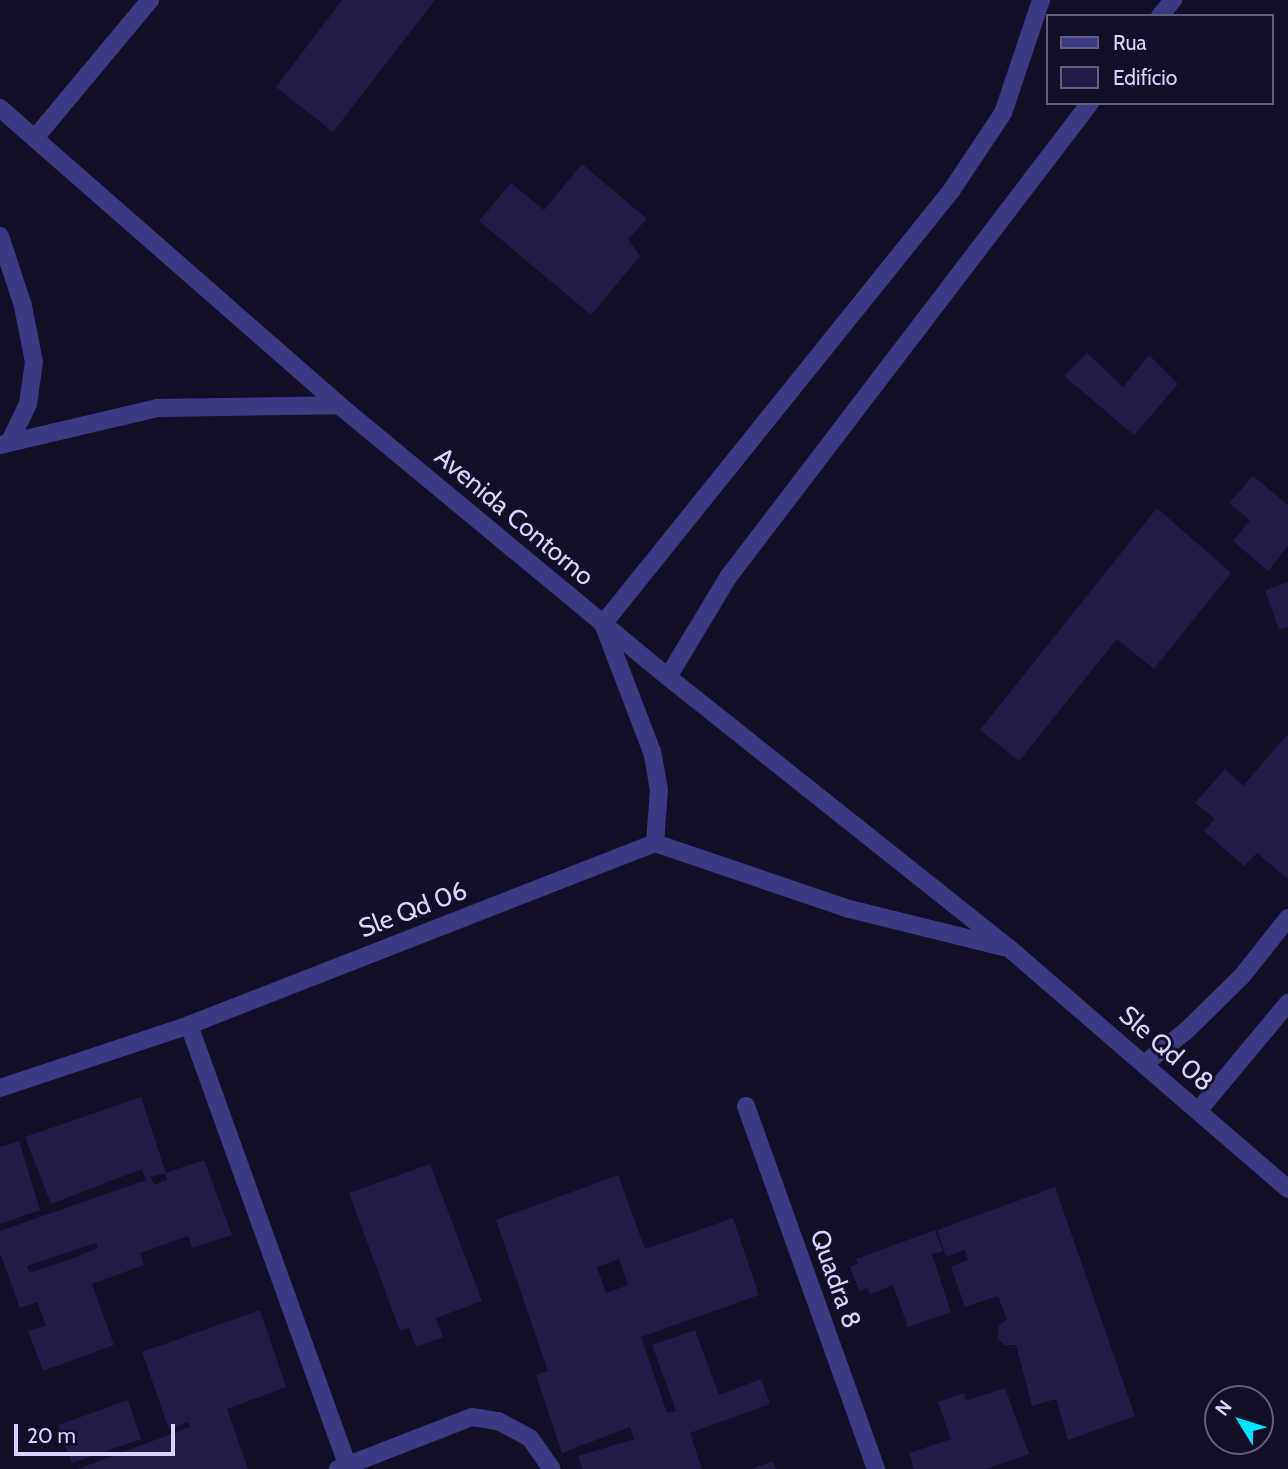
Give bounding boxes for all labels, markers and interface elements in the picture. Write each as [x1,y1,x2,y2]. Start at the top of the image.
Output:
legend [1046,14,1274,105]
text: Rua [1113,30,1147,55]
text: Edifício [1113,65,1177,90]
street label: Avenida Contorno [428,441,600,593]
street label: Sle Qd 06 [355,875,471,945]
street label: Sle Qd 08 [1113,1000,1219,1098]
street label: Quadra 8 [803,1225,867,1333]
north arrow [1204,1385,1274,1455]
text: N [1210,1396,1237,1420]
scale bar [18,1410,178,1454]
text: 20 m [27,1423,76,1448]

